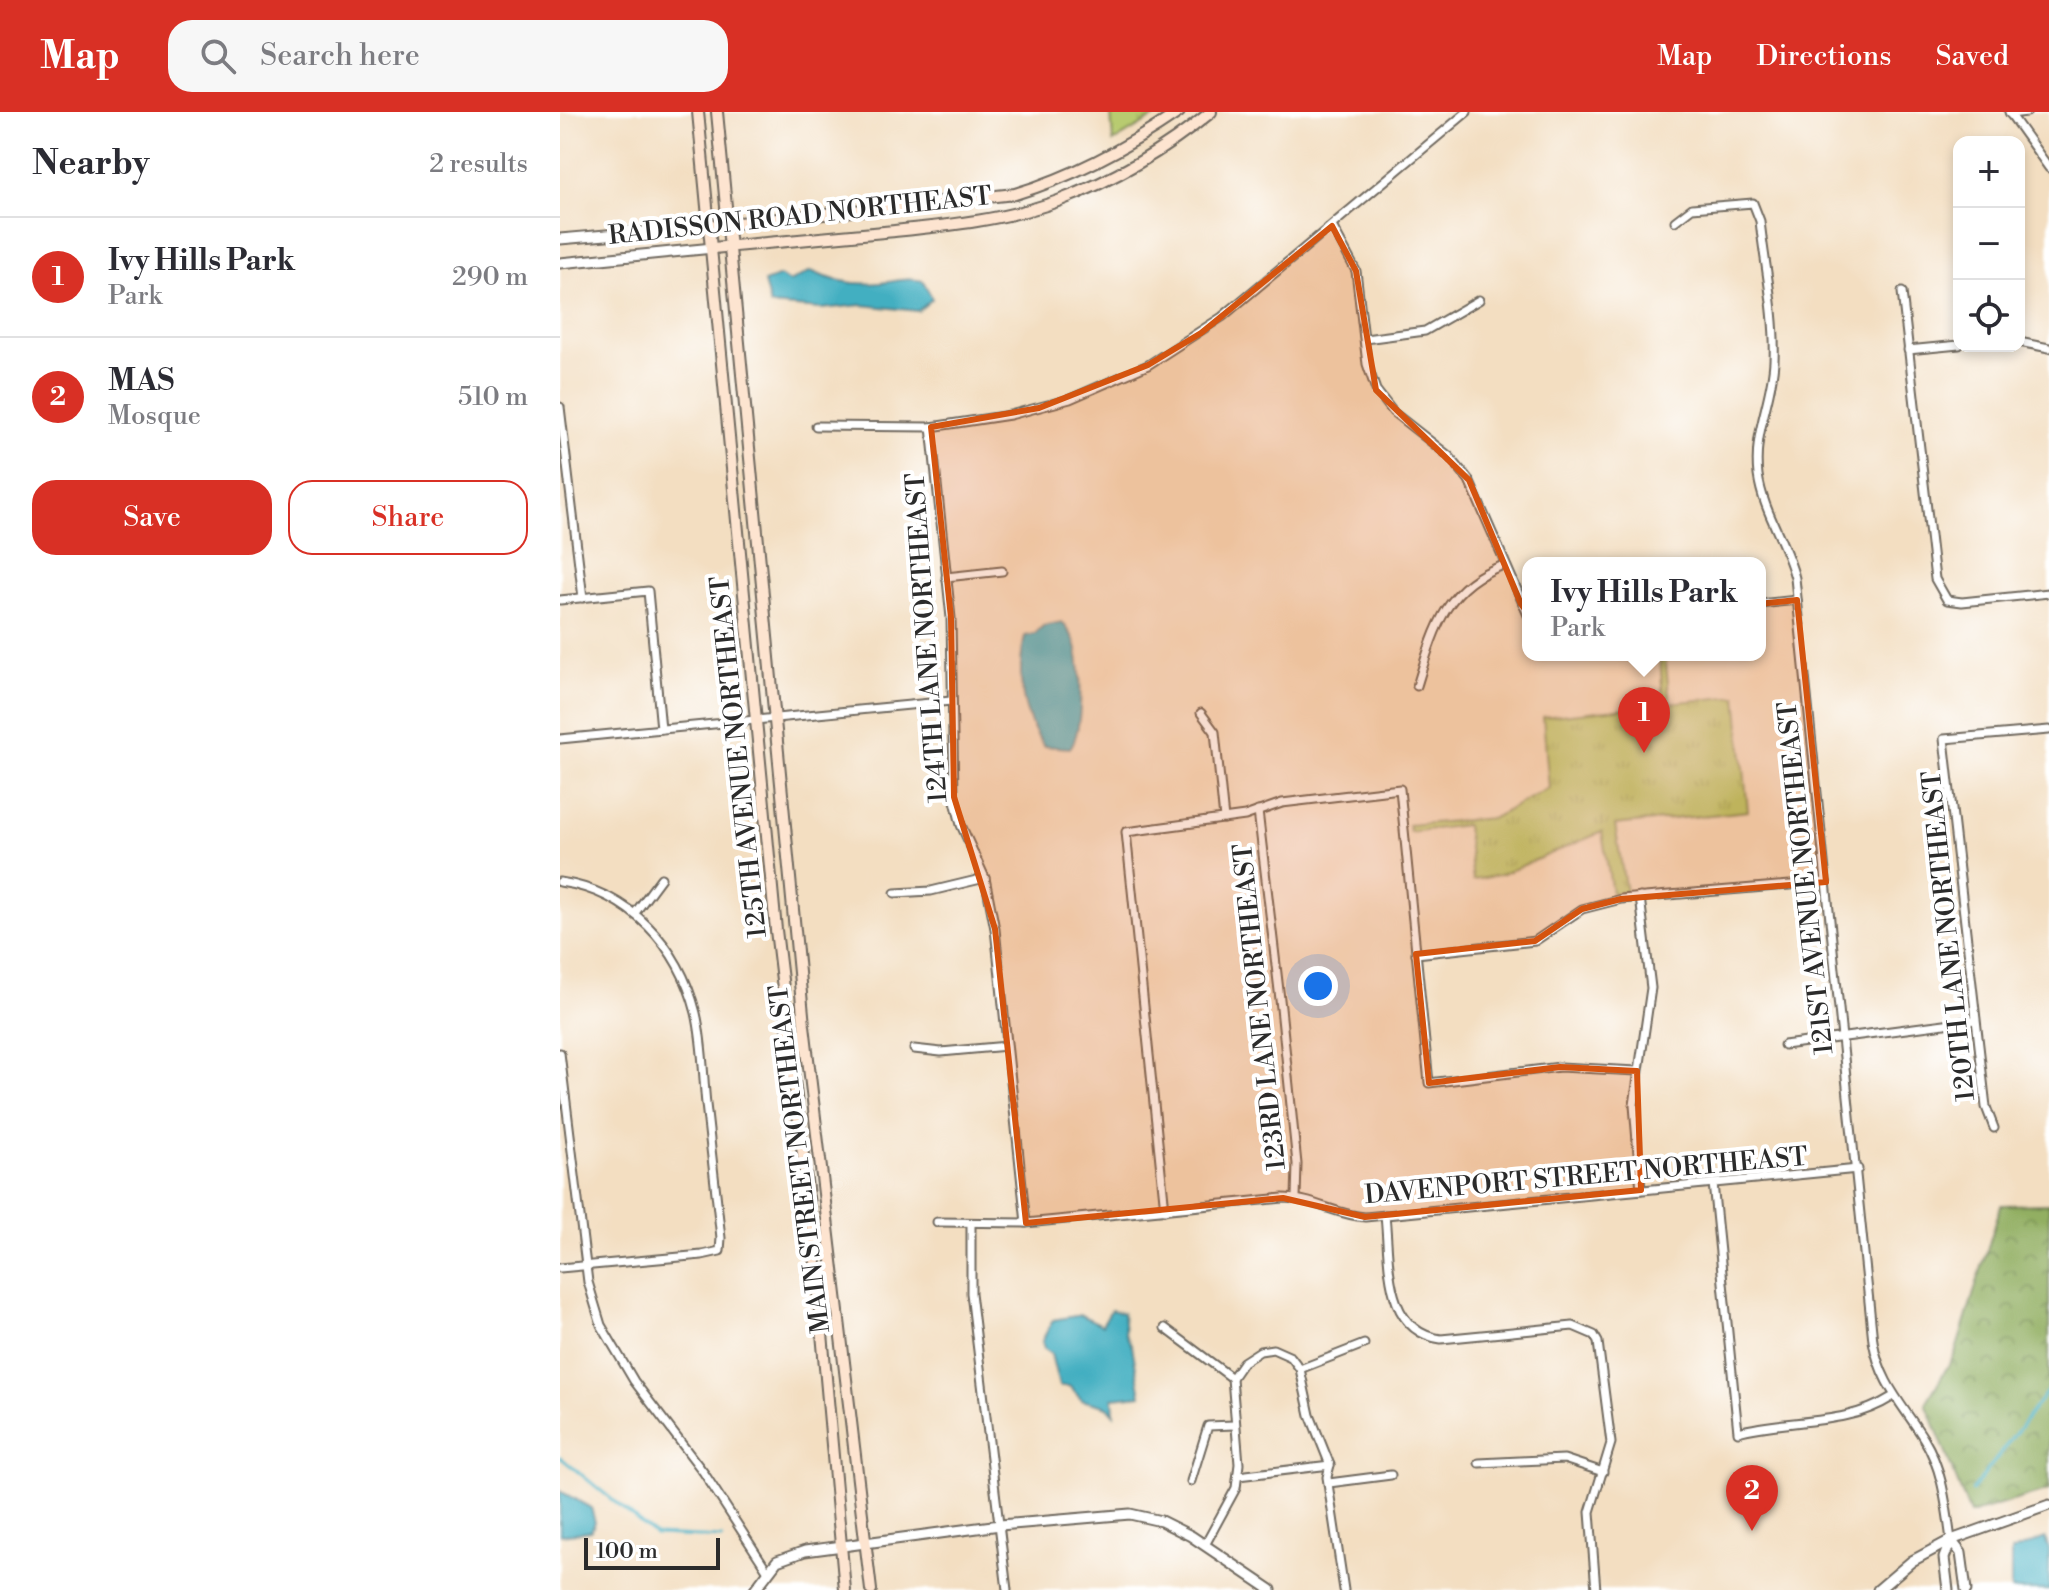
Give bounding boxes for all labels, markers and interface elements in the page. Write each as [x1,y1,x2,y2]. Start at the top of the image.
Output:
search box [168,20,728,92]
text: Map [40,33,120,80]
icon: search [196,34,240,78]
text: Search here [260,37,420,75]
text: Map [1657,39,1712,74]
text: Directions [1756,39,1891,74]
text: Saved [1935,39,2009,74]
map controls [1953,136,2025,352]
button: + [1953,136,2025,208]
text: Nearby [32,143,150,185]
text: 2 results [429,148,528,180]
street label: RADISSON ROAD NORTHEAST [607,180,993,252]
button: − [1953,208,2025,280]
text: Ivy Hills Park [108,242,295,280]
text: 1 [52,261,64,293]
text: 290 m [452,261,528,293]
text: Park [108,280,162,312]
button: locate [1953,280,2025,352]
text: MAS [108,362,174,400]
text: 2 [50,381,66,413]
text: 510 m [458,381,528,413]
text: Mosque [108,400,201,432]
street label: 124TH LANE NORTHEAST [900,472,954,804]
button: Save [32,480,272,555]
button: Share [288,480,528,555]
popup [1522,557,1766,661]
street label: 125TH AVENUE NORTHEAST [704,574,774,939]
text: Ivy Hills Park [1551,574,1737,612]
text: Park [1551,612,1605,644]
pin: 1 [1618,687,1670,753]
street label: 121ST AVENUE NORTHEAST [1772,700,1840,1056]
street label: 120TH LANE NORTHEAST [1916,769,1982,1103]
street label: 123RD LANE NORTHEAST [1227,842,1293,1172]
your location [1298,966,1338,1006]
street label: MAIN STREET NORTHEAST [763,983,837,1335]
street label: DAVENPORT STREET NORTHEAST [1363,1141,1809,1211]
pin: 2 [1726,1465,1778,1531]
scale bar [584,1534,720,1570]
text: 100 m [596,1538,658,1565]

